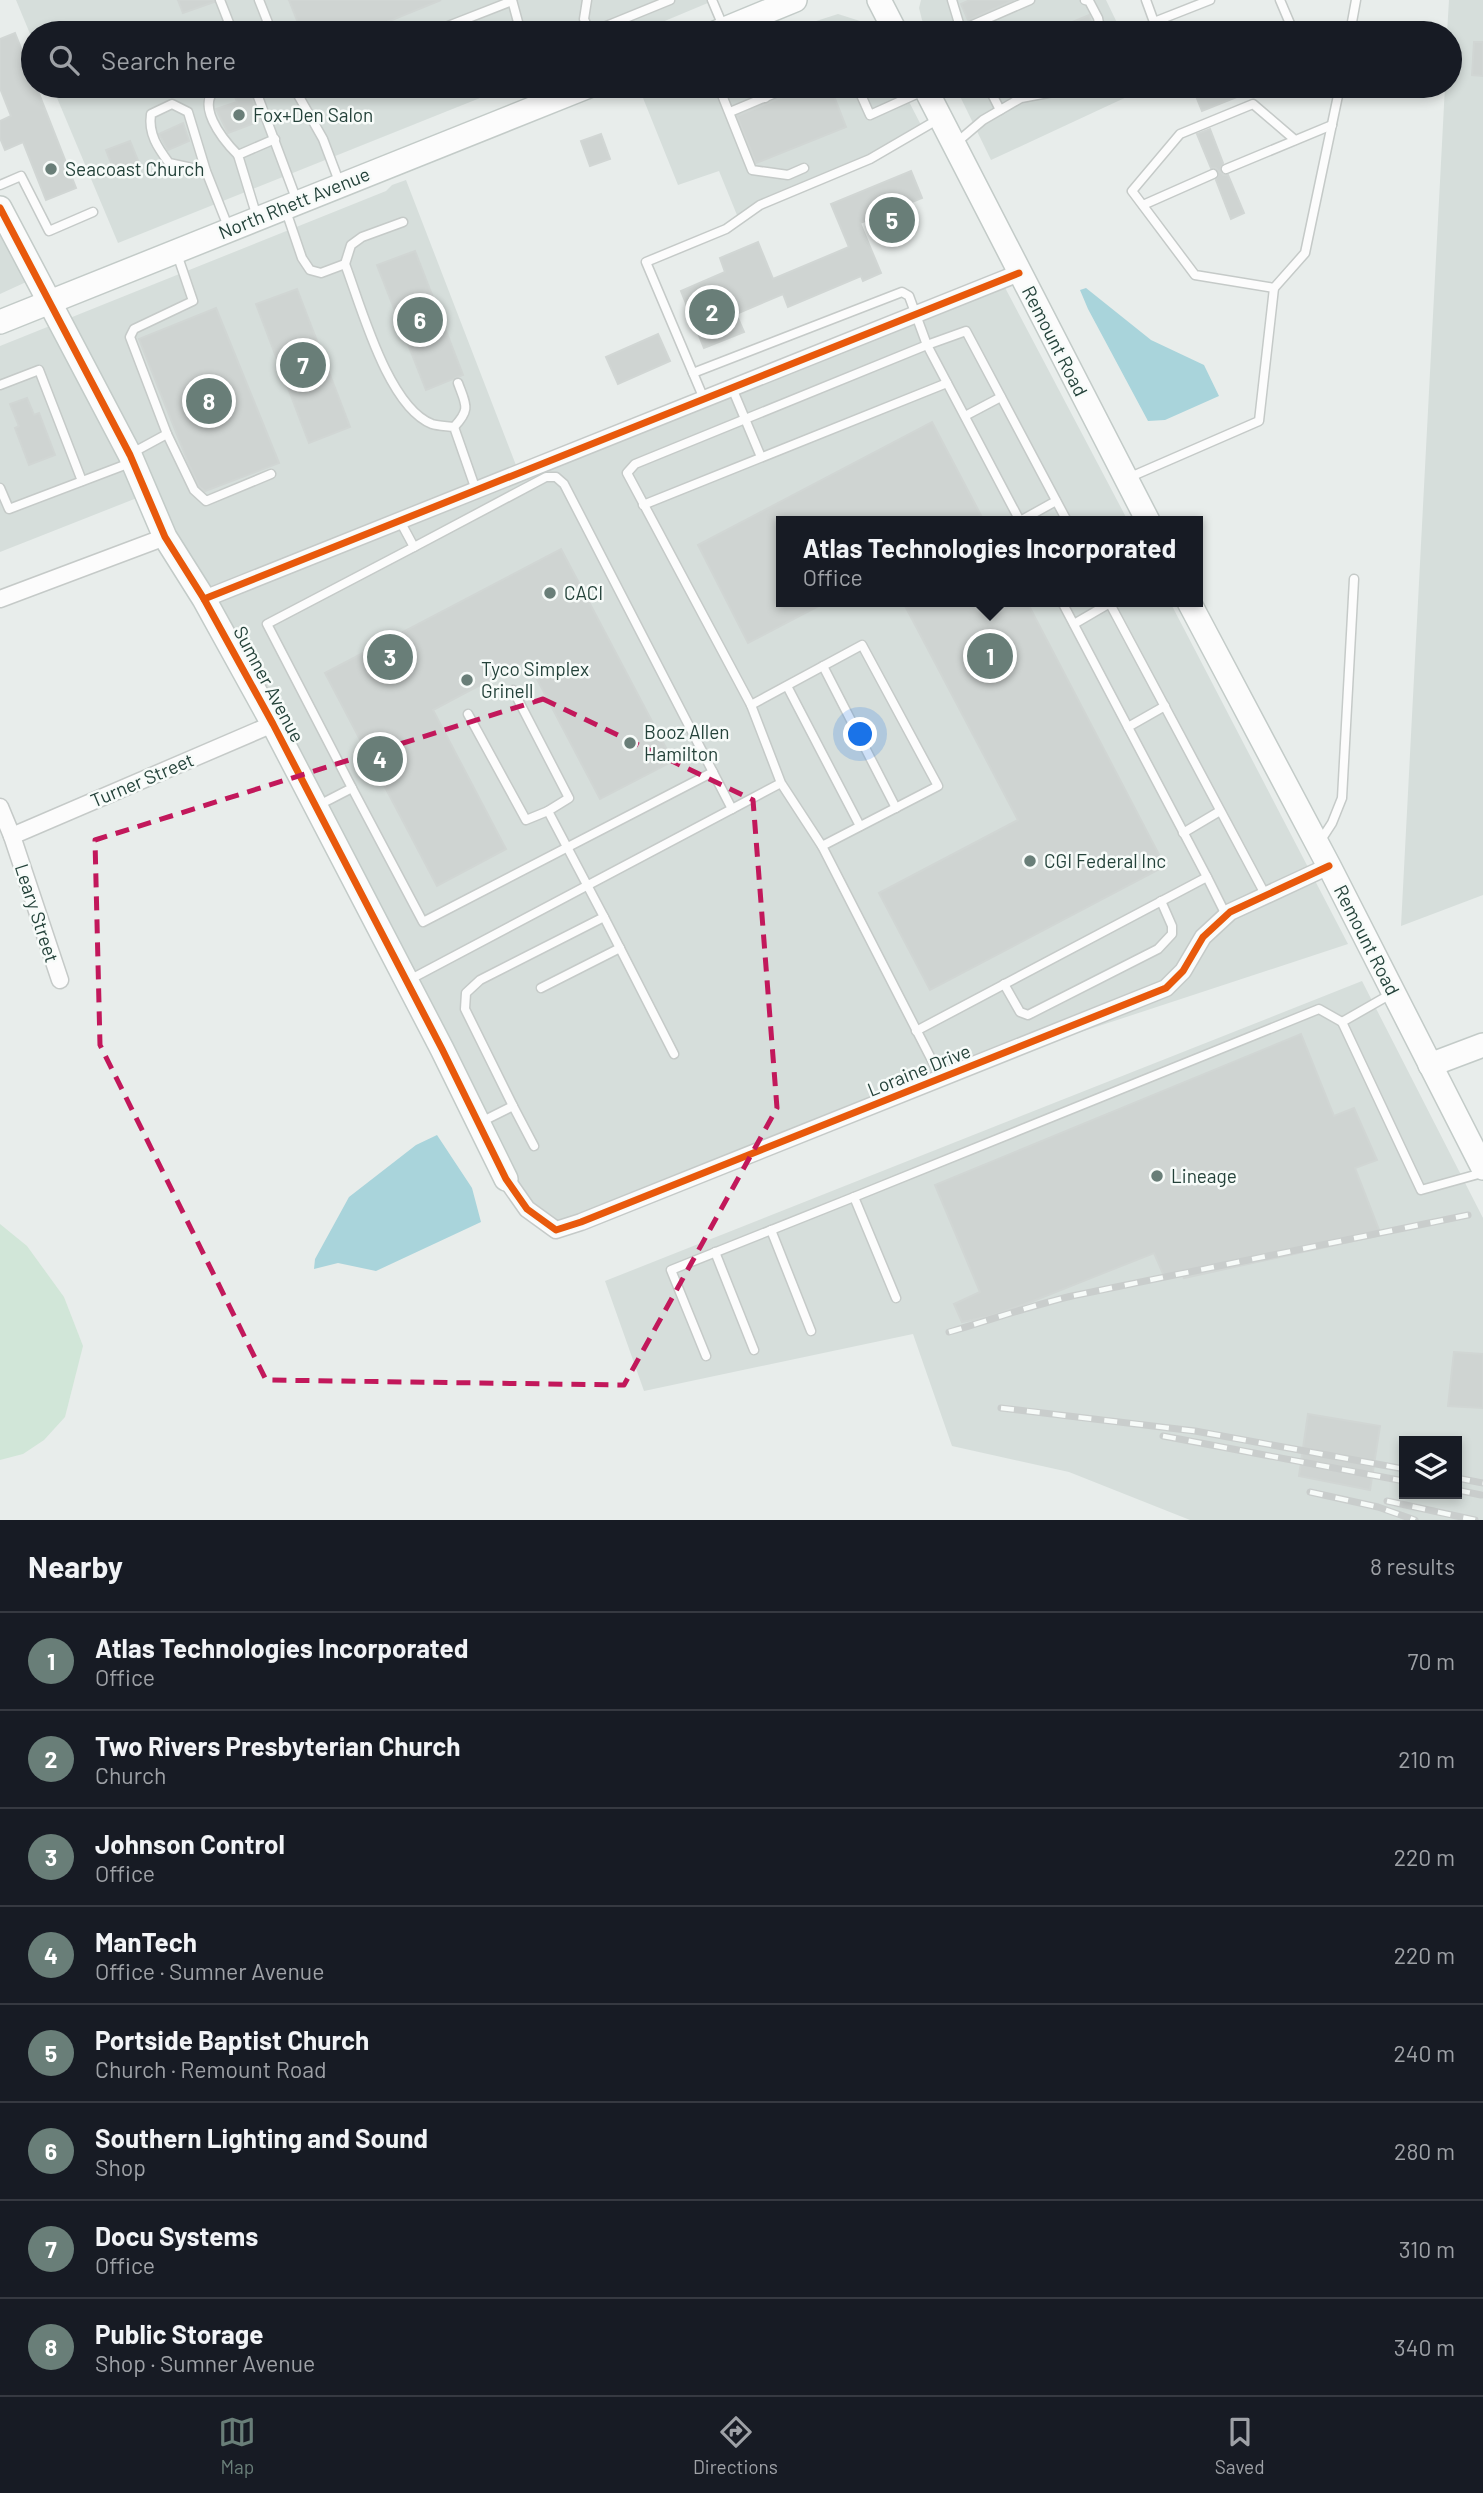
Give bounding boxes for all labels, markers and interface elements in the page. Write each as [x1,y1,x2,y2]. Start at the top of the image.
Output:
search box [21,21,1462,98]
icon: search [45,41,83,79]
text: Search here [101,44,236,75]
place label: Fox+Den Salon [253,103,373,126]
marker: Fox+Den Salon [231,107,247,123]
place label: Seacoast Church [65,157,204,180]
marker: Seacoast Church [43,161,59,177]
street label: North Rhett Avenue [215,162,373,243]
pin: 5 [869,194,915,246]
street label: Remount Road [1018,282,1093,400]
pin: 2 [689,286,735,338]
pin: 6 [397,294,443,346]
pin: 7 [280,339,326,391]
pin: 8 [186,375,232,427]
popup [776,516,1203,607]
text: Atlas Technologies Incorporated [803,532,1176,563]
text: Office [803,563,863,591]
place label: CACI [564,581,603,604]
marker: CACI [542,585,558,601]
street label: Sumner Avenue [229,622,310,746]
pin: 1 [967,630,1013,682]
pin: 3 [367,631,413,683]
place label: Tyco Simplex Grinell [481,657,589,702]
marker: Tyco Simplex Grinell [459,672,475,688]
your location [843,717,877,751]
place label: Booz Allen Hamilton [644,720,730,765]
pin: 4 [357,733,403,785]
marker: Booz Allen Hamilton [622,735,638,751]
street label: Turner Street [87,747,197,812]
place label: CGI Federal Inc [1044,849,1166,872]
marker: CGI Federal Inc [1022,853,1038,869]
street label: Leary Street [11,861,64,965]
street label: Remount Road [1330,881,1405,999]
street label: Loraine Drive [864,1038,974,1101]
place label: Lineage [1171,1164,1237,1187]
marker: Lineage [1149,1168,1165,1184]
map controls [1399,1436,1462,1499]
button: layers [1399,1436,1462,1499]
text: Nearby [28,1548,123,1584]
text: 8 results [1370,1552,1455,1580]
text: Atlas Technologies Incorporated [95,1632,468,1663]
text: 1 [47,1647,55,1675]
text: 70 m [1408,1647,1455,1675]
text: Office [95,1663,155,1691]
text: Two Rivers Presbyterian Church [95,1730,460,1761]
text: 2 [45,1745,57,1773]
text: 210 m [1398,1745,1455,1773]
text: Church [95,1761,166,1789]
text: Johnson Control [95,1828,285,1859]
text: 3 [45,1843,57,1871]
text: 220 m [1394,1843,1455,1871]
text: Office [95,1859,155,1887]
text: ManTech [95,1926,197,1957]
text: 4 [44,1941,58,1969]
text: 220 m [1394,1941,1455,1969]
text: Office · Sumner Avenue [95,1957,324,1985]
text: Portside Baptist Church [95,2024,369,2055]
text: 5 [45,2039,57,2067]
text: 240 m [1393,2039,1455,2067]
text: Church · Remount Road [95,2055,327,2083]
text: Southern Lighting and Sound [95,2122,428,2153]
text: 6 [45,2137,57,2165]
text: 280 m [1394,2137,1455,2165]
text: Shop [95,2153,146,2181]
text: Docu Systems [95,2220,258,2251]
text: 7 [45,2235,57,2263]
text: 310 m [1399,2235,1455,2263]
text: Office [95,2251,155,2279]
text: Public Storage [95,2318,263,2349]
text: 8 [45,2333,57,2361]
text: 340 m [1394,2333,1455,2361]
text: Shop · Sumner Avenue [95,2349,315,2377]
tab: Map [218,2413,256,2478]
tab: Directions [693,2413,778,2478]
tab: Saved [1215,2413,1265,2478]

